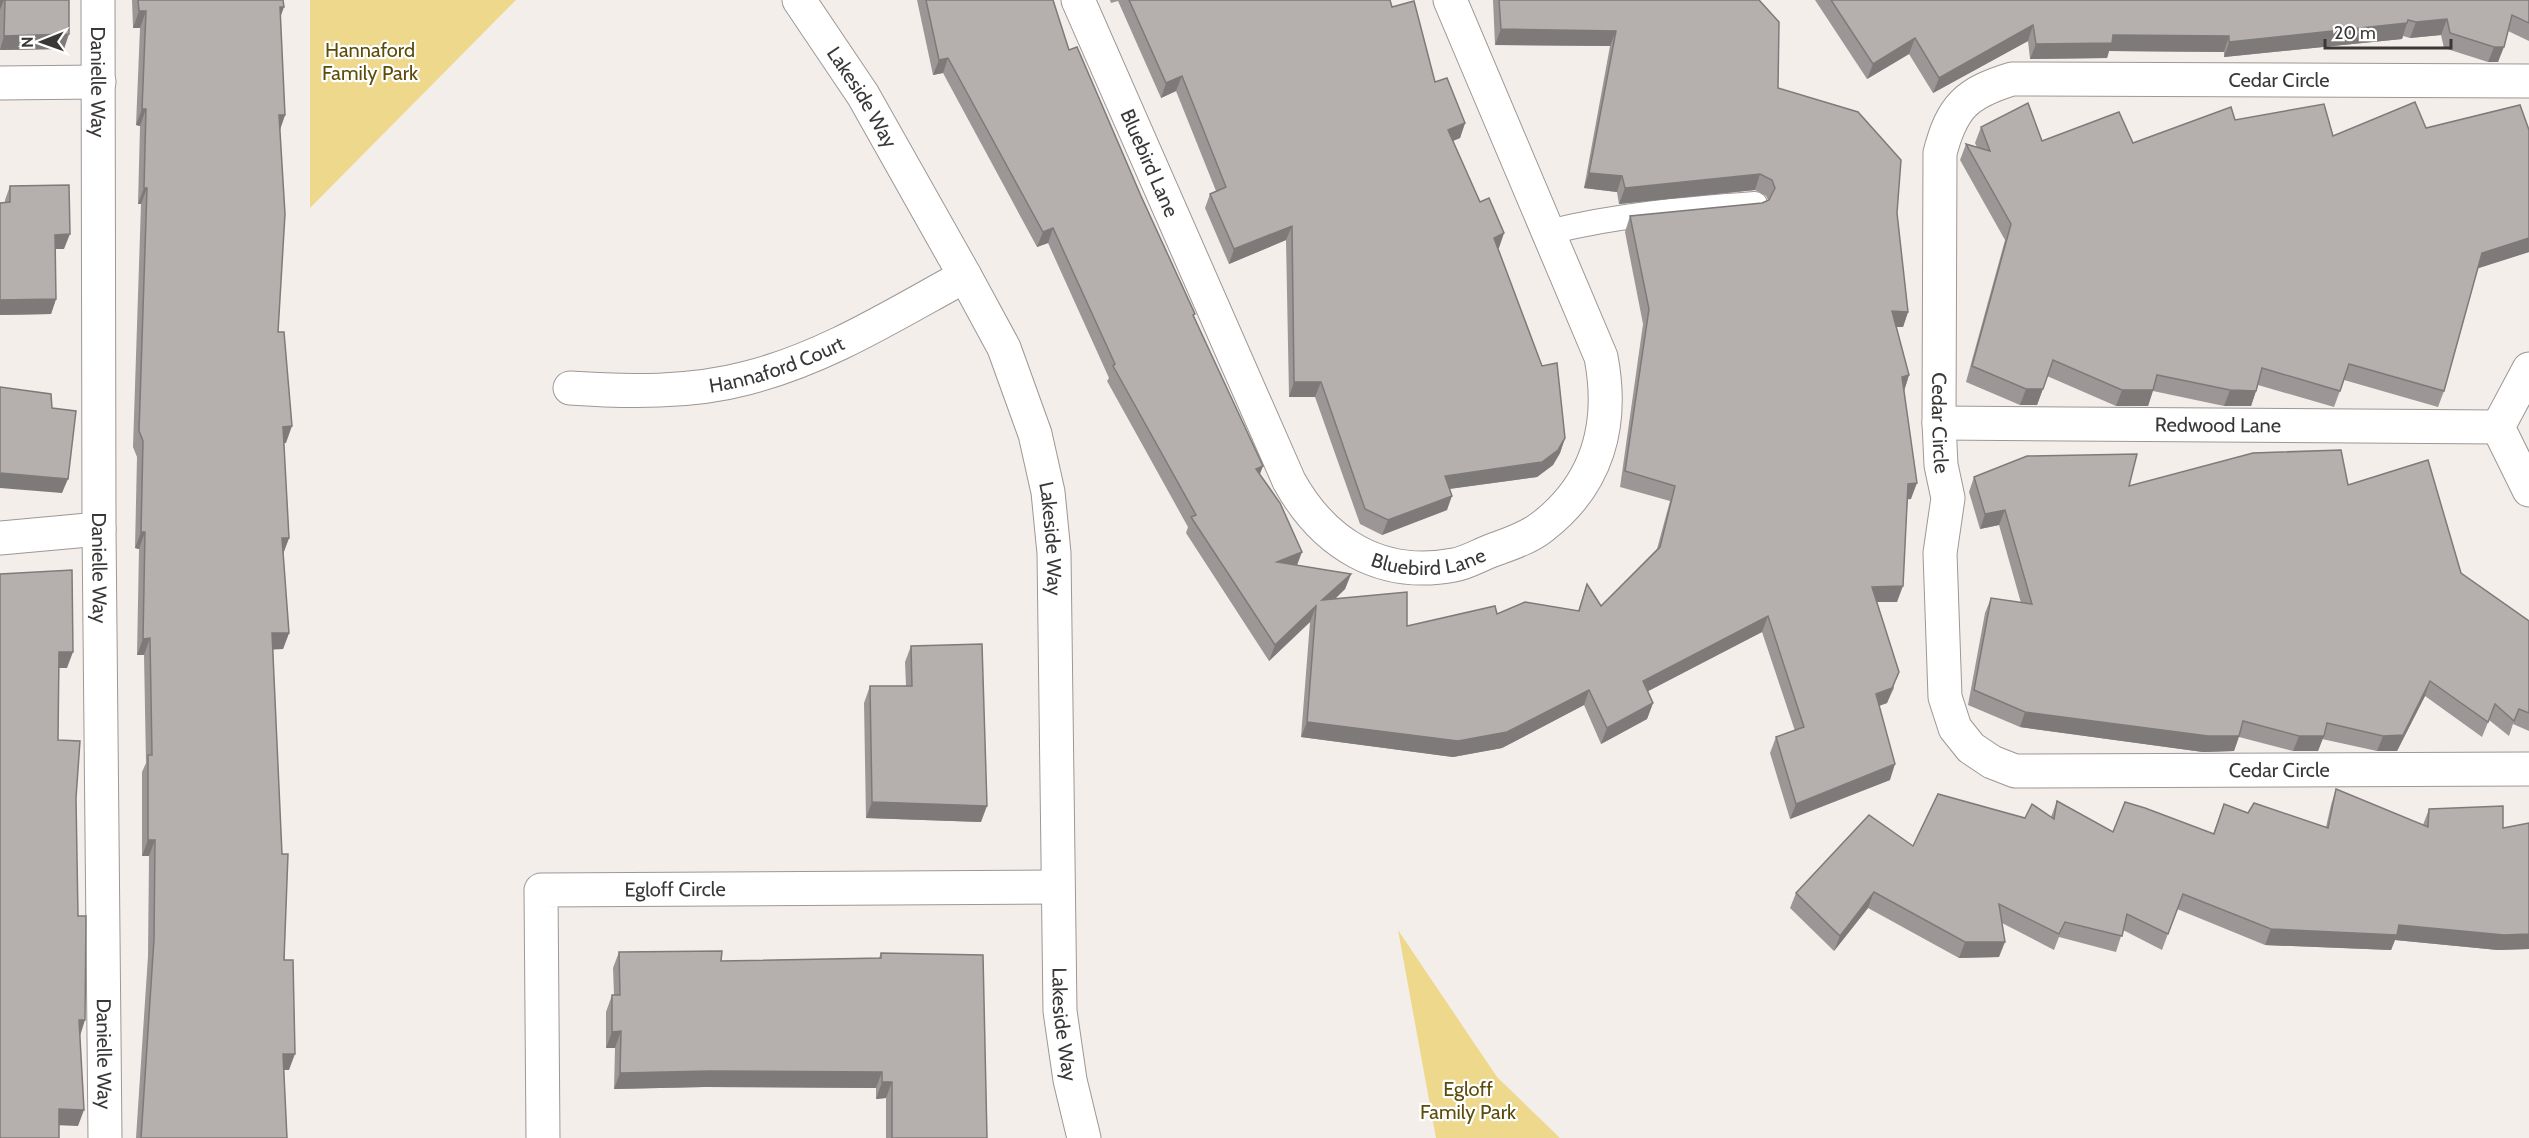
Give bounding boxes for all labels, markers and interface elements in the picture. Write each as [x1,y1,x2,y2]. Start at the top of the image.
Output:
north arrow [12,12,72,72]
scale bar [2325,12,2451,50]
text: 20 m [2334,22,2376,44]
street label: Danielle Way [86,26,110,138]
text: N [18,36,37,48]
park label: Hannaford Family Park [322,38,418,85]
street label: Lakeside Way [822,42,902,152]
street label: Cedar Circle [2229,68,2329,92]
street label: Bluebird Lane [1115,105,1184,221]
street label: Hannaford Court [707,331,848,398]
street label: Cedar Circle [1927,372,1954,476]
street label: Redwood Lane [2155,413,2281,437]
street label: Lakeside Way [1034,479,1067,596]
street label: Danielle Way [87,512,112,624]
street label: Bluebird Lane [1368,543,1489,580]
street label: Cedar Circle [2229,758,2330,782]
street label: Egloff Circle [624,877,726,902]
street label: Lakeside Way [1047,967,1082,1083]
street label: Danielle Way [92,998,117,1110]
park label: Egloff Family Park [1420,1077,1516,1124]

